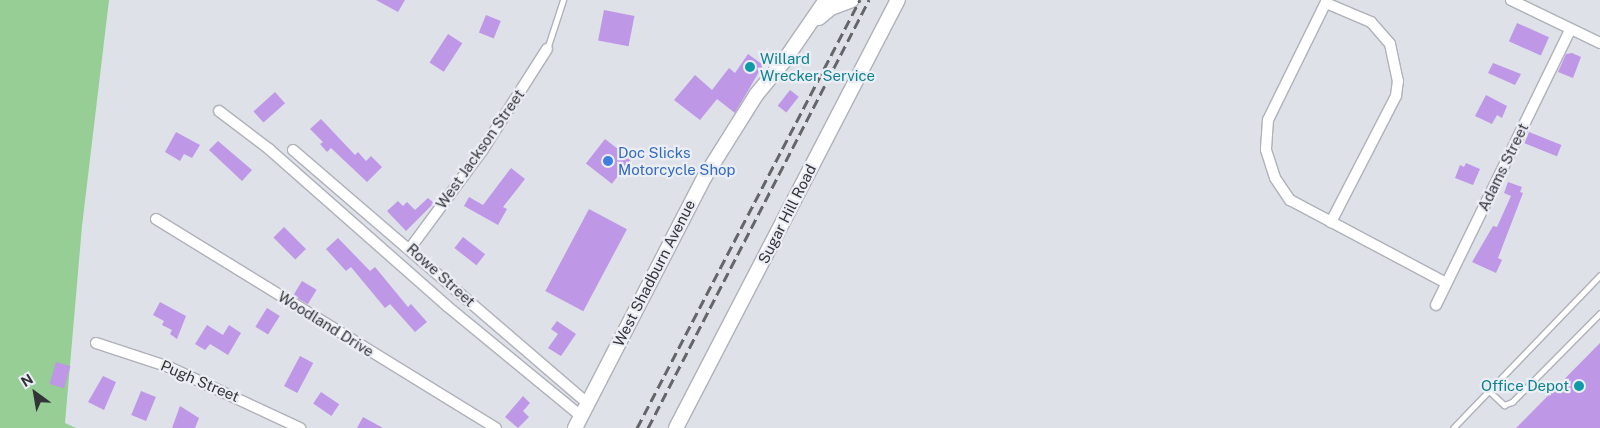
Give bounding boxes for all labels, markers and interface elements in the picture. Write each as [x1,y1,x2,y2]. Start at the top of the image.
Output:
place label: Willard Wrecker Service [760,49,875,84]
marker: Willard Wrecker Service [744,61,756,73]
street label: West Jackson Street [432,86,528,212]
street label: Adams Street [1474,120,1532,214]
place label: Doc Slicks Motorcycle Shop [618,143,736,178]
marker: Doc Slicks Motorcycle Shop [602,155,614,167]
street label: Sugar Hill Road [754,161,820,267]
street label: West Shadburn Avenue [609,197,699,349]
street label: Rowe Street [403,240,479,310]
street label: Woodland Drive [275,287,377,361]
street label: Pugh Street [158,356,242,406]
north arrow [10,368,60,418]
text: N [18,371,36,390]
place label: Office Depot [1481,377,1569,395]
marker: Office Depot [1573,380,1585,392]

